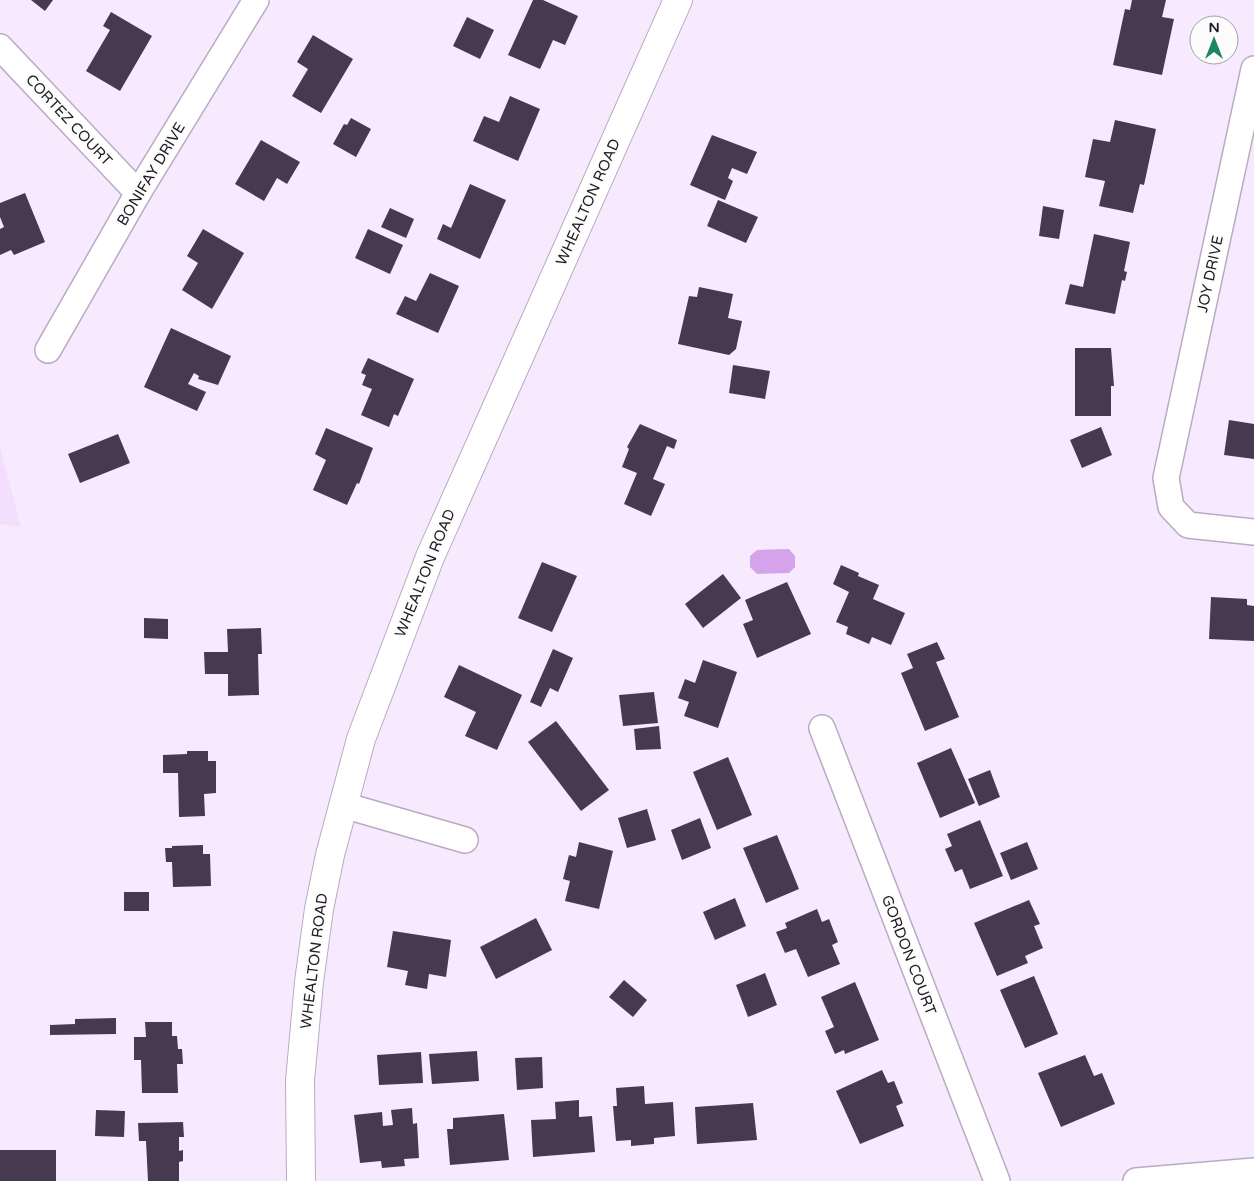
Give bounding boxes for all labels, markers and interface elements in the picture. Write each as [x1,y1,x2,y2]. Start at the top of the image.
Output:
north arrow [1189,15,1239,65]
text: N [1208,19,1220,36]
street label: CORTEZ COURT [22,70,116,170]
street label: BONIFAY DRIVE [113,119,189,229]
street label: WHEALTON ROAD [552,136,624,268]
street label: JOY DRIVE [1193,234,1227,314]
street label: WHEALTON ROAD [391,506,459,640]
street label: WHEALTON ROAD [297,892,331,1030]
street label: GORDON COURT [878,892,940,1018]

